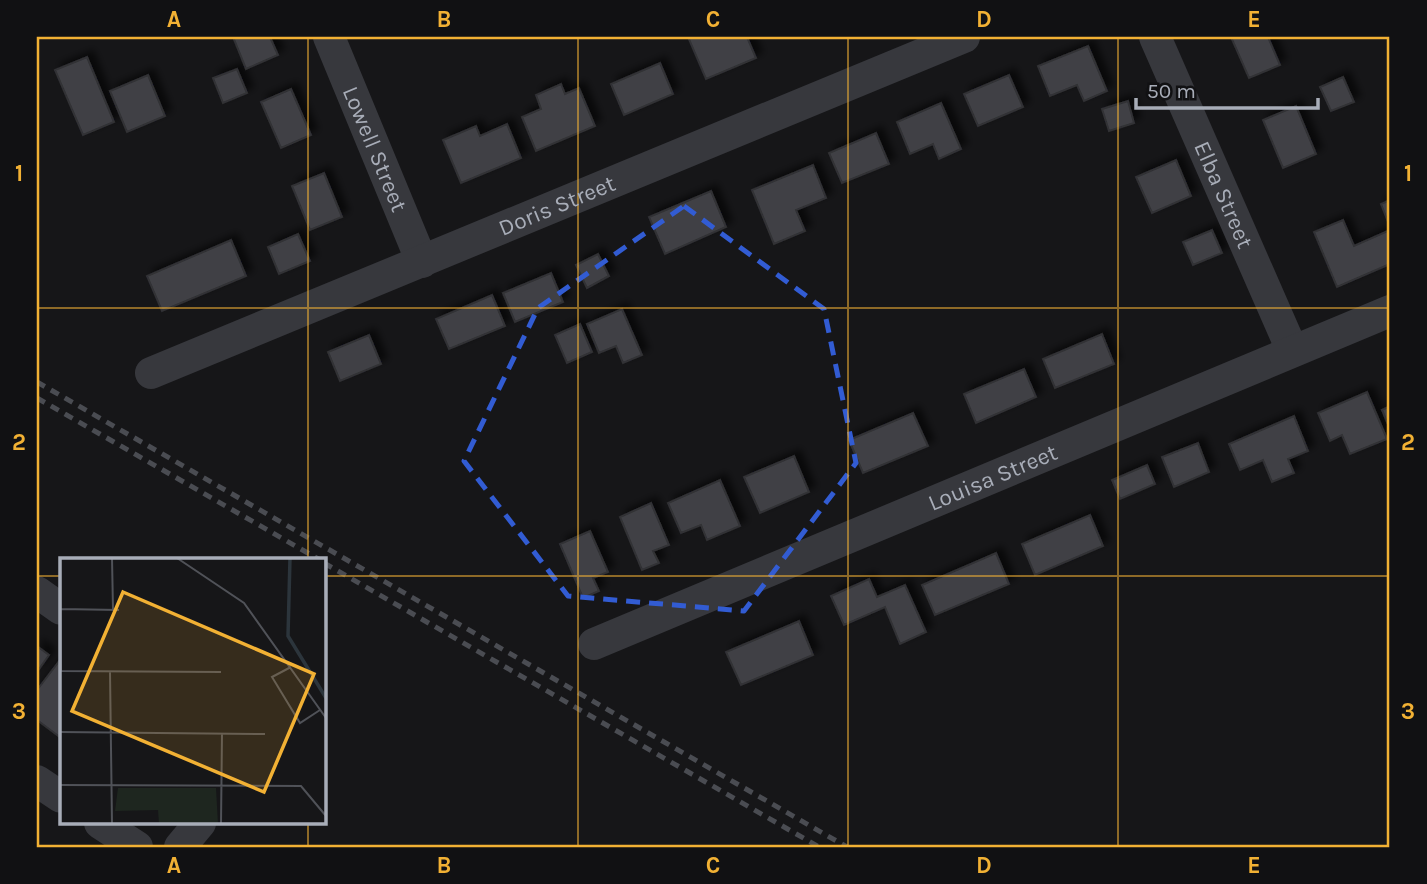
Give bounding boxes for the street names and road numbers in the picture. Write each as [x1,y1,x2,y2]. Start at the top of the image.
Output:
street label: Lowell Street [337,82,413,216]
street label: Elba Street [1188,137,1259,253]
street label: Doris Street [495,170,620,242]
street label: Louisa Street [924,439,1062,517]

